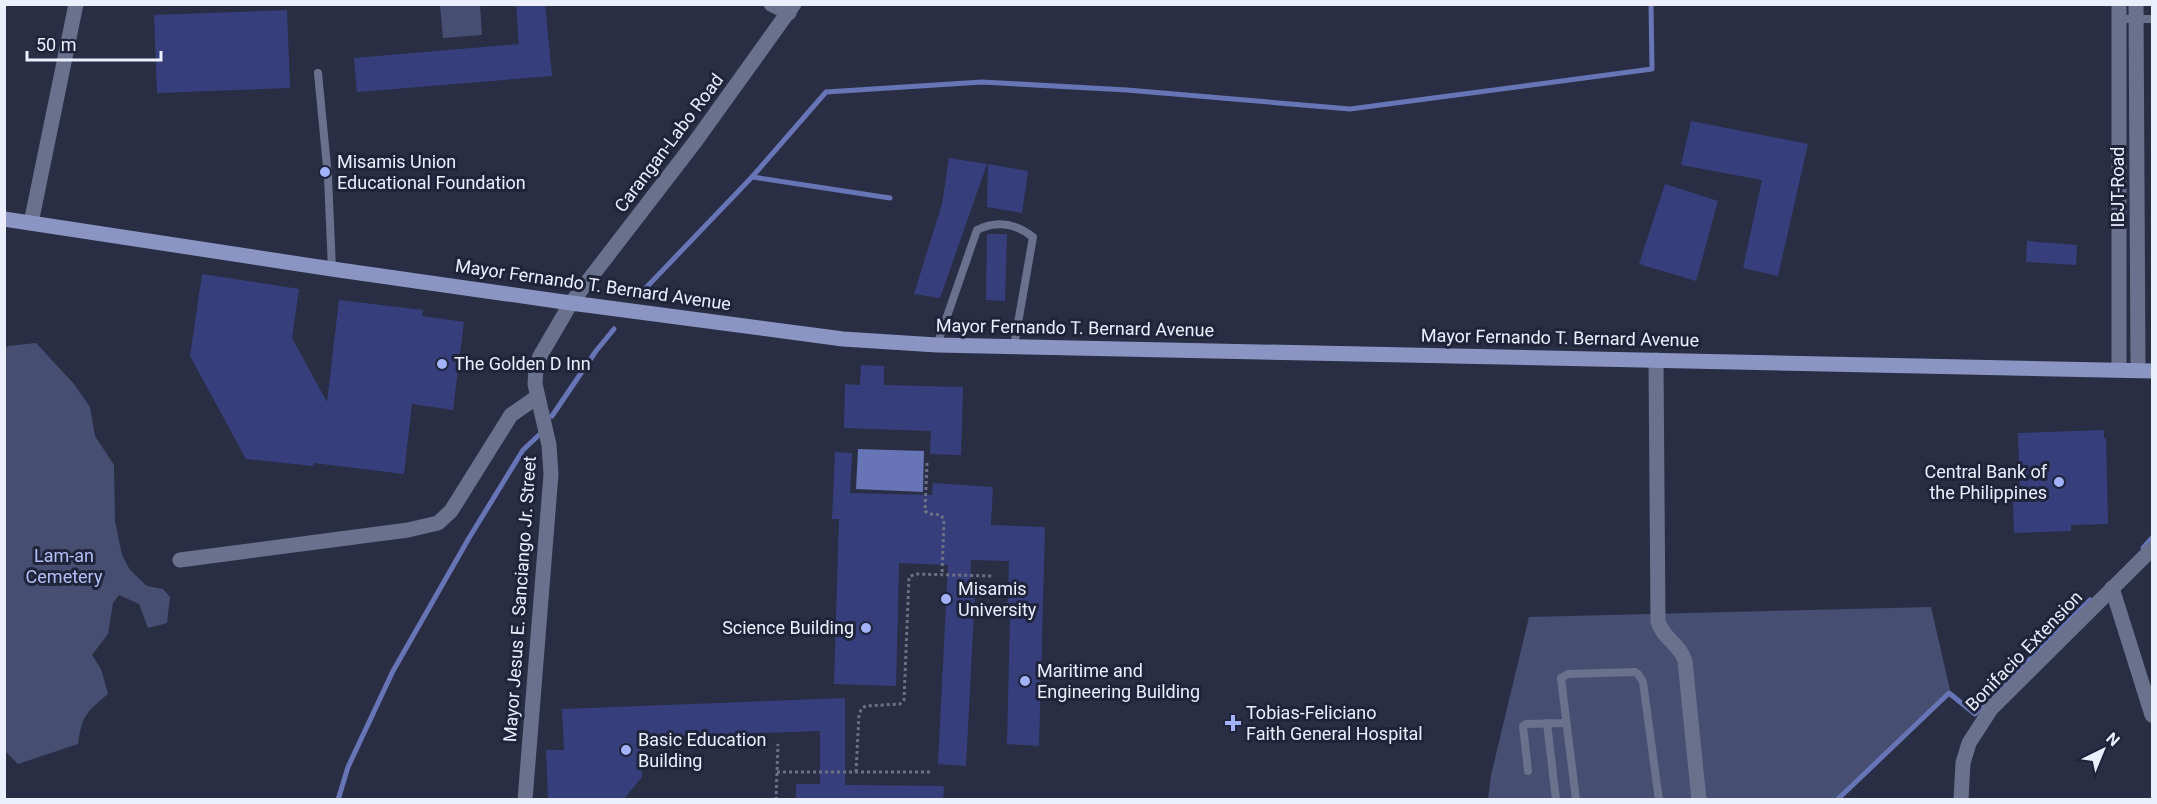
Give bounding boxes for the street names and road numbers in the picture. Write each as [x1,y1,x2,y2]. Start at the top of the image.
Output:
street label: Carangan-Labo Road [610,70,727,216]
street label: IBJT-Road [2107,146,2128,228]
street label: Mayor Fernando T. Bernard Avenue [454,255,732,314]
street label: Mayor Fernando T. Bernard Avenue [936,315,1214,340]
street label: Mayor Fernando T. Bernard Avenue [1421,325,1699,350]
street label: Mayor Jesus E. Sanciango Jr. Street [499,455,540,743]
street label: Bonifacio Extension [1961,586,2086,715]

